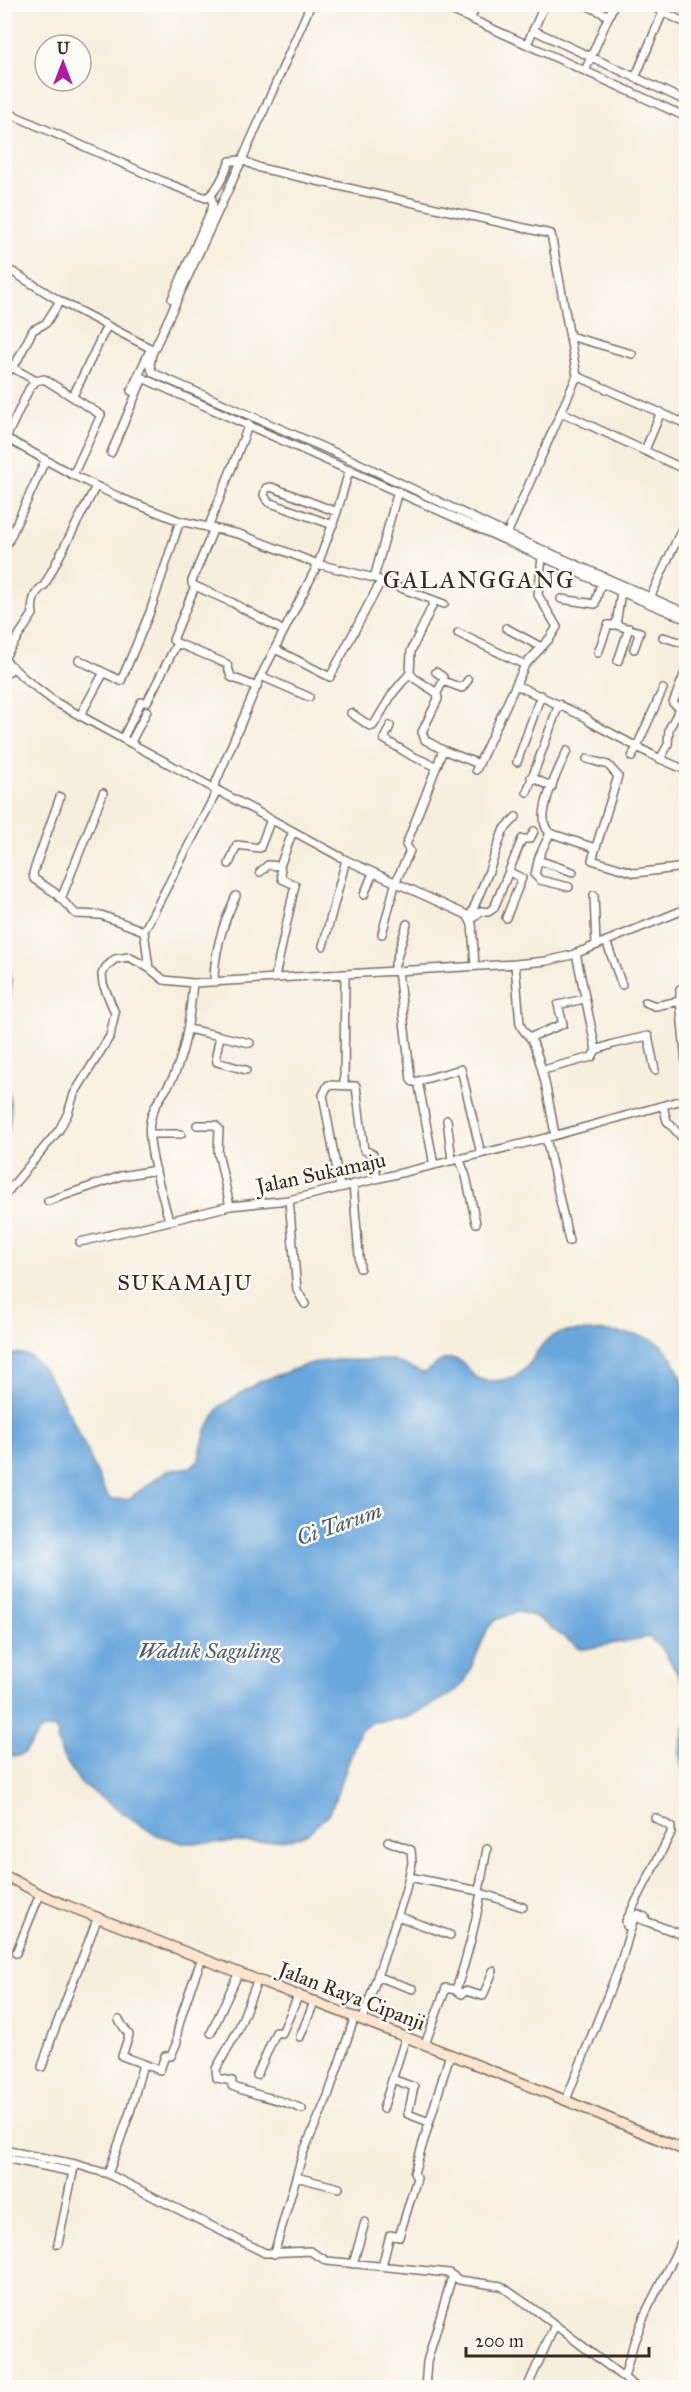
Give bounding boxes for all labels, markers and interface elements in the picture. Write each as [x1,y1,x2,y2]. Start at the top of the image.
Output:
north arrow [33,33,93,93]
text: U [57,39,70,58]
district label: GALANGGANG [383,565,575,595]
street label: Jalan Sukamaju [252,1147,388,1200]
district label: SUKAMAJU [117,1269,253,1296]
water label: Ci Tarum [293,1497,386,1551]
water label: Waduk Saguling [138,1637,281,1664]
street label: Jalan Raya Cipanji [273,1955,429,2036]
scale bar [466,2320,649,2358]
text: 200 m [475,2330,524,2352]

